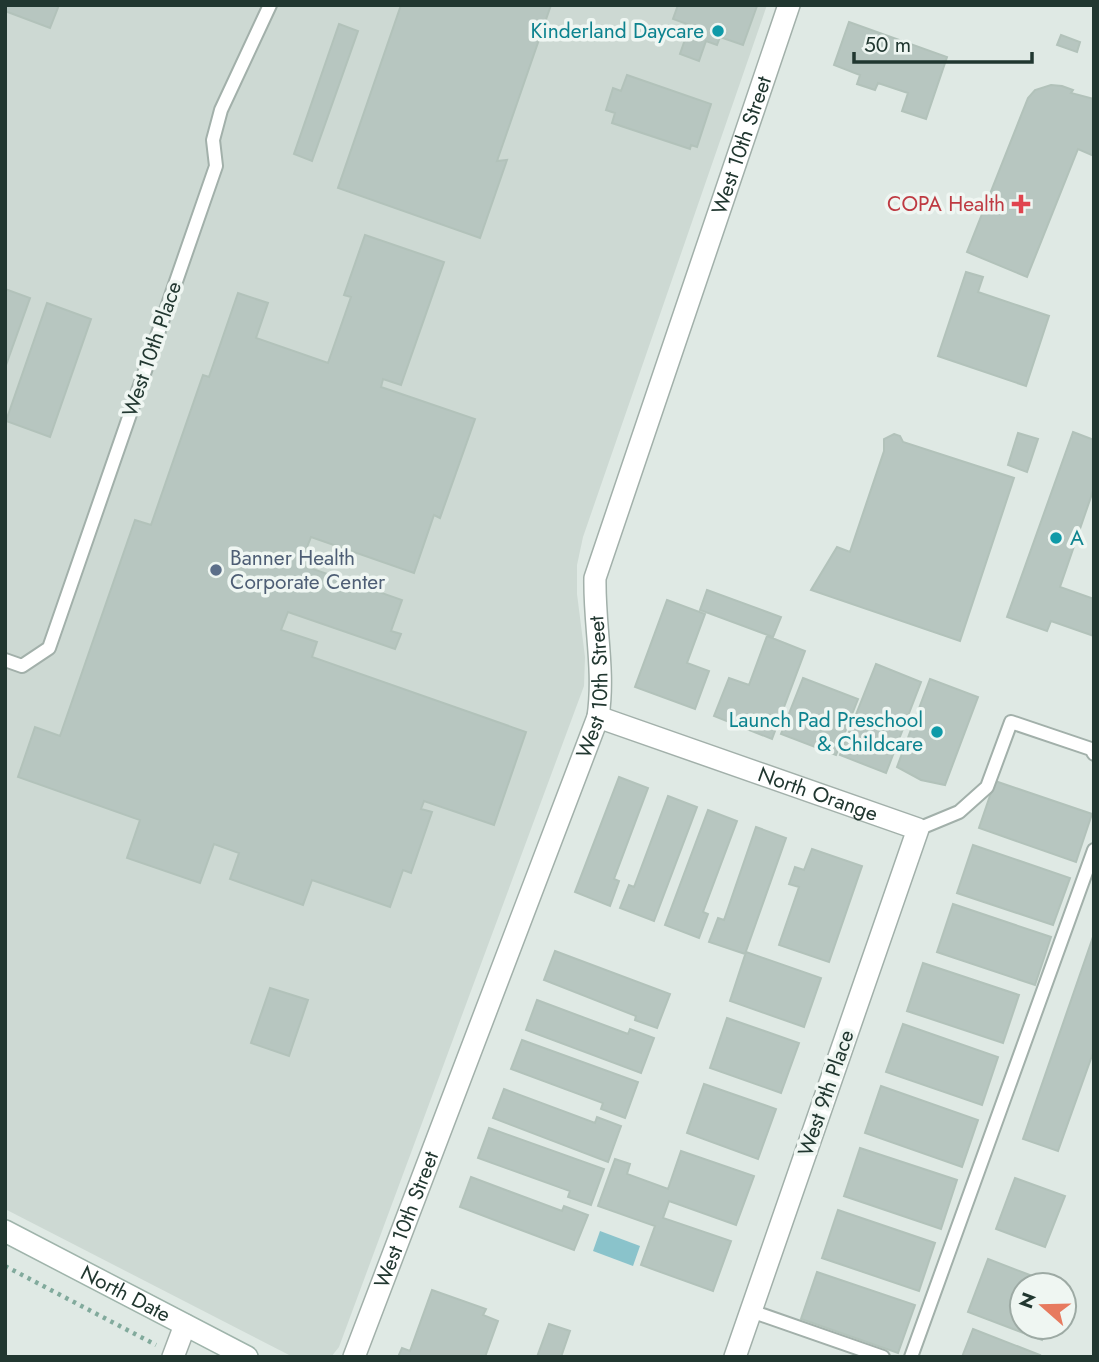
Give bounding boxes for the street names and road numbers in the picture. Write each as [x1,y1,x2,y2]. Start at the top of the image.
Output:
street label: West 10th Street [704,72,779,219]
street label: West 10th Place [115,277,189,421]
street label: West 10th Street [569,615,615,763]
street label: North Orange [754,759,882,829]
street label: West 9th Place [790,1026,862,1160]
street label: West 10th Street [367,1147,446,1292]
street label: North Date [75,1258,176,1330]

